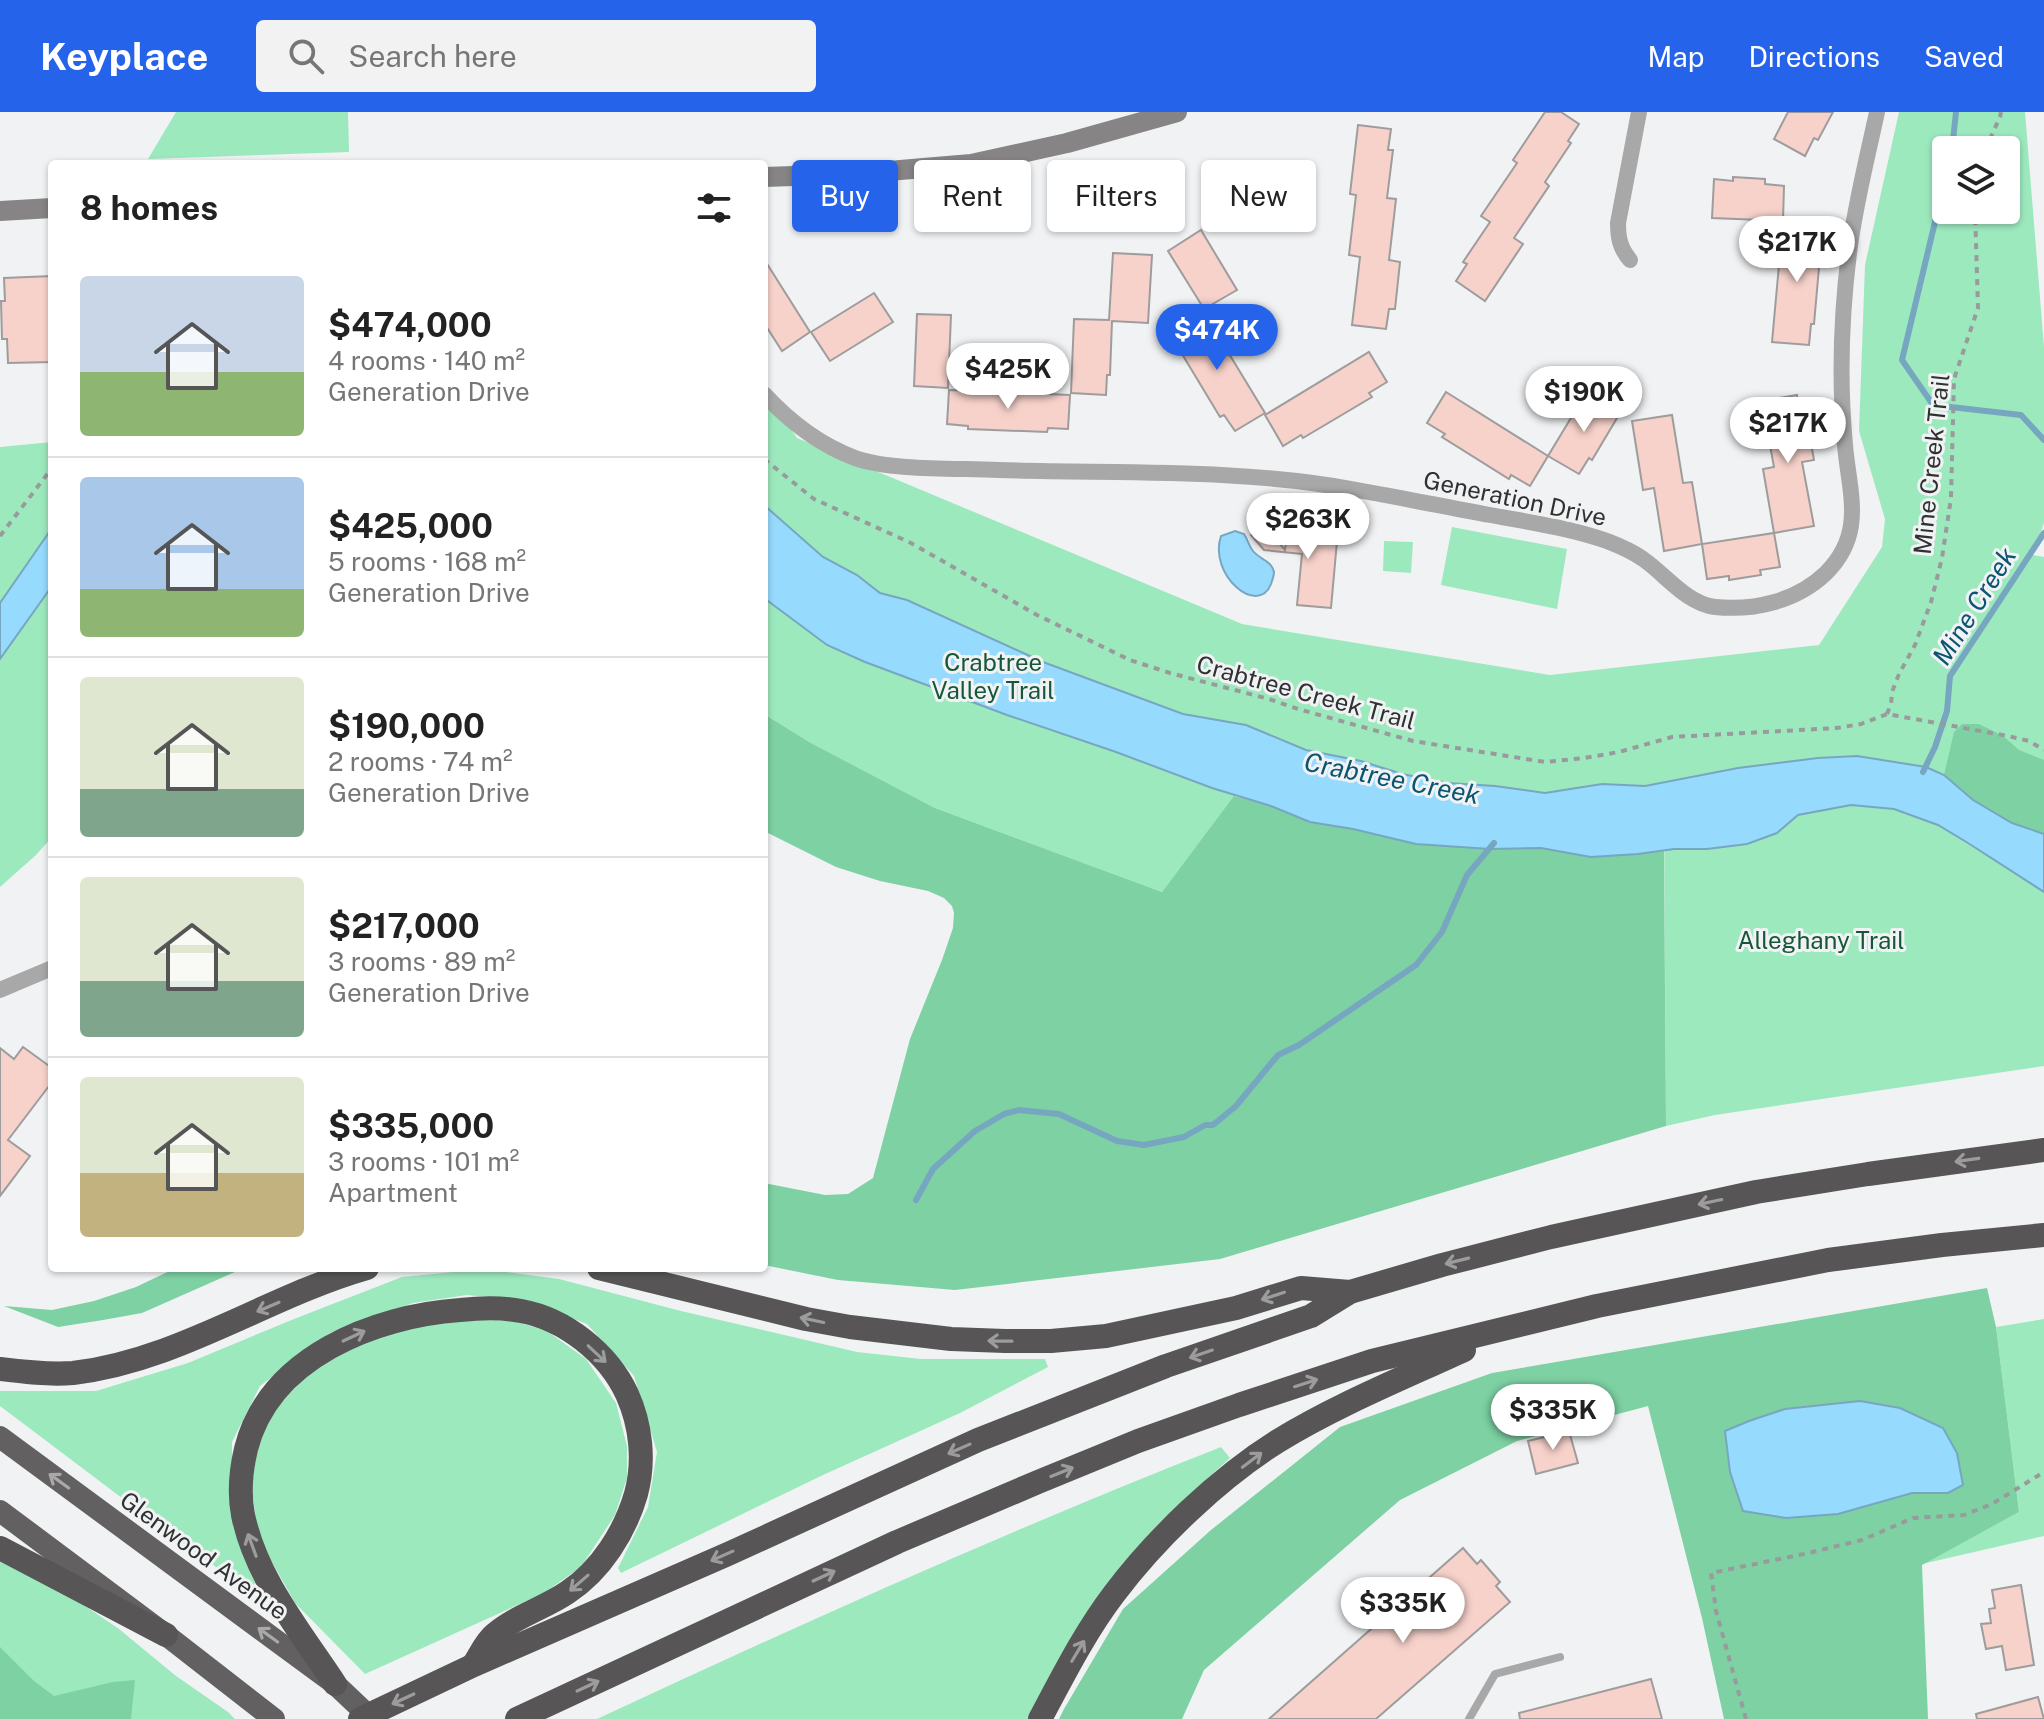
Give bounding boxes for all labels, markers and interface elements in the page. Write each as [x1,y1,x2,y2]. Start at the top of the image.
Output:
search box [256,20,816,92]
text: Keyplace [40,34,208,79]
icon: search [284,34,328,78]
text: Search here [348,38,517,74]
text: Map [1648,40,1704,73]
text: Directions [1748,40,1880,73]
text: Saved [1924,40,2004,73]
map controls [1932,136,2020,224]
button: layers [1932,136,2020,224]
chip: Buy [792,160,898,232]
chip: Rent [914,160,1031,232]
chip: Filters [1047,160,1185,232]
chip: New [1201,160,1316,232]
icon: filters [692,186,736,230]
text: 8 homes [80,188,218,228]
pin: $217K [1741,216,1853,284]
text: $217K [1757,226,1837,257]
pin: $474K [1161,304,1273,372]
text: $474,000 [328,305,492,345]
icon: home [144,308,240,404]
text: $474K [1174,314,1260,345]
pin: $425K [952,343,1064,411]
text: 4 rooms · 140 m² [328,345,525,376]
text: $425K [964,353,1052,384]
pin: $190K [1528,366,1640,434]
street label: Mine Creek Trail [1908,372,1954,556]
text: Generation Drive [328,376,530,407]
text: $190K [1543,376,1625,407]
pin: $217K [1732,397,1844,465]
text: $217K [1748,407,1828,438]
street label: Generation Drive [1421,465,1609,531]
pin: $263K [1252,493,1364,561]
text: $263K [1264,503,1352,534]
text: $425,000 [328,506,493,546]
icon: home [144,509,240,605]
water label: Mine Creek [1926,541,2022,671]
text: 5 rooms · 168 m² [328,546,526,577]
text: Generation Drive [328,577,530,608]
park label: Crabtree Valley Trail [931,648,1055,704]
street label: Crabtree Creek Trail [1194,649,1418,735]
text: $190,000 [328,706,485,746]
icon: home [144,709,240,805]
text: 2 rooms · 74 m² [328,746,513,777]
water label: Crabtree Creek [1302,746,1482,810]
text: Generation Drive [328,777,530,808]
text: $217,000 [328,906,480,946]
icon: home [144,909,240,1005]
park label: Alleghany Trail [1737,926,1905,954]
text: 3 rooms · 89 m² [328,946,515,977]
text: Generation Drive [328,977,530,1008]
text: $335,000 [328,1106,494,1146]
icon: home [144,1109,240,1205]
text: 3 rooms · 101 m² [328,1146,519,1177]
one-way arrow [1954,1153,1980,1168]
text: Apartment [328,1177,458,1208]
one-way arrow [1698,1195,1723,1210]
one-way arrow [1444,1254,1470,1269]
one-way arrow [1261,1290,1286,1305]
one-way arrow [256,1301,281,1315]
one-way arrow [799,1312,825,1327]
one-way arrow [341,1328,365,1343]
one-way arrow [987,1333,1014,1349]
one-way arrow [587,1344,607,1363]
one-way arrow [1189,1348,1214,1363]
one-way arrow [1293,1374,1318,1389]
pin: $335K [1497,1384,1609,1452]
text: $335K [1509,1394,1597,1425]
one-way arrow [947,1442,971,1457]
one-way arrow [1240,1452,1262,1469]
one-way arrow [1049,1464,1074,1479]
one-way arrow [49,1472,70,1489]
street label: Glenwood Avenue [115,1485,293,1625]
one-way arrow [244,1534,258,1558]
one-way arrow [710,1550,735,1565]
one-way arrow [811,1568,835,1583]
one-way arrow [570,1574,590,1592]
pin: $335K [1347,1577,1459,1645]
text: $335K [1359,1587,1447,1618]
one-way arrow [258,1627,280,1643]
one-way arrow [1070,1640,1086,1663]
one-way arrow [575,1678,599,1693]
one-way arrow [391,1692,415,1707]

